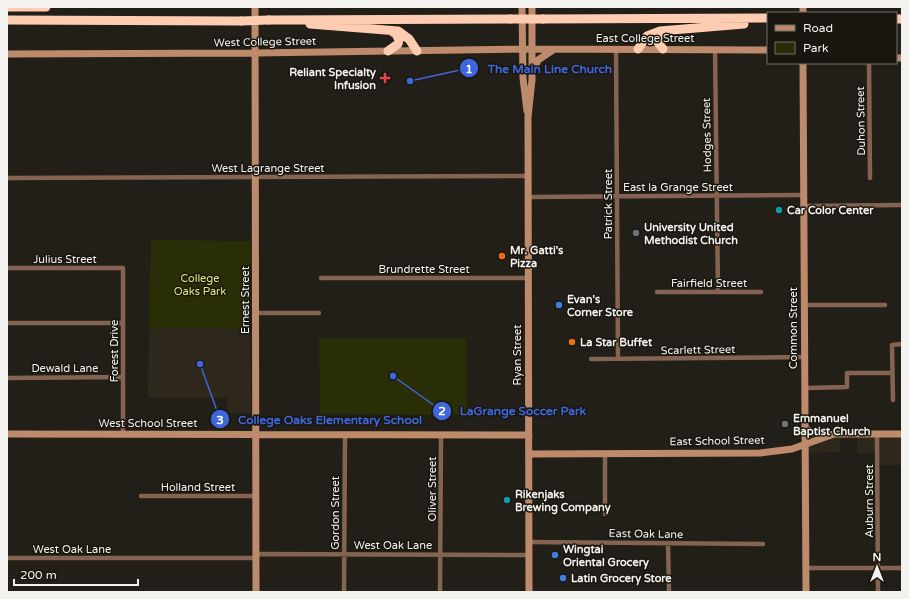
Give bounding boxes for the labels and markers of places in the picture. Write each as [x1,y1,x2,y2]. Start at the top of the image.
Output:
callout: The Main Line Church [459,56,620,80]
place label: Reliant Specialty Infusion [289,66,376,92]
marker: Reliant Specialty Infusion [379,72,391,84]
place label: Car Color Center [787,204,874,217]
marker: Car Color Center [774,205,784,215]
place label: University United Methodist Church [644,221,738,247]
marker: University United Methodist Church [631,228,641,238]
place label: Mr. Gatti's Pizza [510,244,564,270]
marker: Mr. Gatti's Pizza [497,251,507,261]
place label: Evan's Corner Store [567,293,634,319]
marker: Evan's Corner Store [554,300,564,310]
place label: La Star Buffet [580,336,653,349]
marker: La Star Buffet [567,337,577,347]
callout: LaGrange Soccer Park [432,399,594,423]
callout: College Oaks Elementary School [210,407,429,431]
place label: Emmanuel Baptist Church [793,412,871,439]
marker: Emmanuel Baptist Church [780,419,790,429]
place label: Rikenjaks Brewing Company [515,488,611,515]
marker: Rikenjaks Brewing Company [502,495,512,505]
place label: Wingtai Oriental Grocery [563,543,649,570]
marker: Wingtai Oriental Grocery [550,550,560,560]
place label: Latin Grocery Store [571,572,672,586]
marker: Latin Grocery Store [558,573,568,583]

